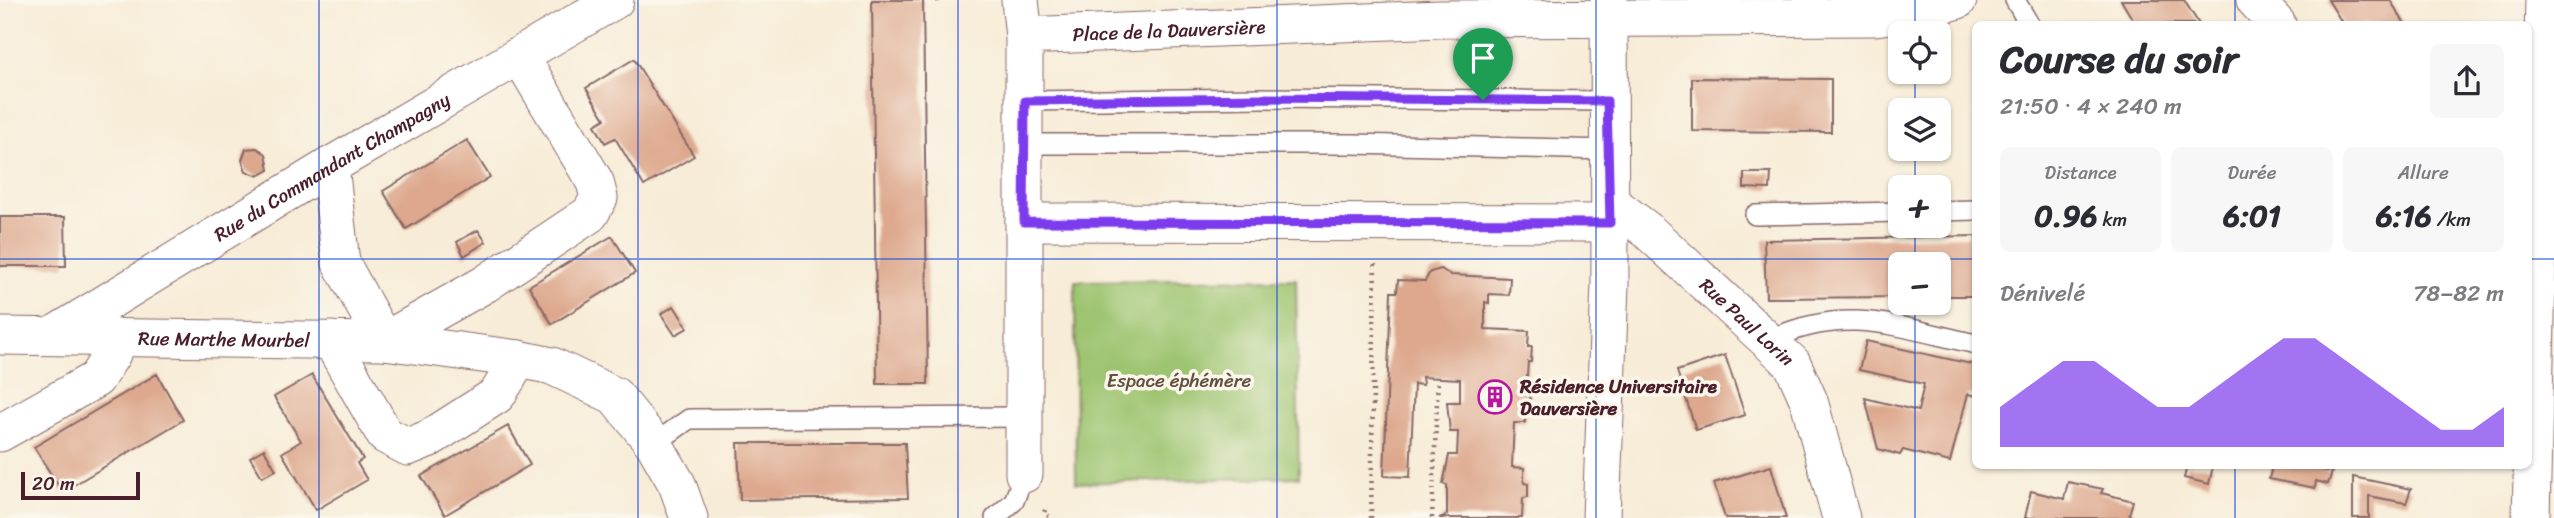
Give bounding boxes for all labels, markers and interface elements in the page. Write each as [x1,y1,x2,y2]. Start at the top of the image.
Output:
street label: Place de la Dauversière [1072,10,1266,51]
map controls [1888,21,1951,315]
button: locate [1888,21,1951,84]
text: Course du soir [2000,26,2238,93]
pin [1453,28,1513,100]
icon: arrive [1464,39,1502,77]
button: share [2430,44,2504,118]
street label: Rue du Commandant Champagny [207,83,457,251]
text: 21:50 · 4 × 240 m [2000,86,2182,127]
button: layers [1888,98,1951,161]
text: Distance [2045,156,2117,189]
text: Durée [2228,156,2276,189]
text: Allure [2398,156,2449,189]
button: + [1888,175,1951,238]
text: 0.96 [2034,189,2098,243]
text: 6:01 [2223,189,2281,243]
text: 6:16 [2376,189,2432,243]
text: km [2098,203,2127,236]
text: /km [2432,203,2471,236]
button: − [1888,252,1951,315]
street label: Rue Paul Lorin [1691,269,1802,375]
text: Dénivelé [2000,273,2085,314]
text: 78–82 m [2413,273,2504,314]
street label: Rue Marthe Mourbel [138,322,311,357]
park label: Espace éphémère [1107,364,1251,397]
place label: Résidence Universitaire Dauversière [1519,370,1718,425]
building icon: Résidence Universitaire Dauversière [1476,378,1514,416]
text: 20 m [32,467,75,500]
scale bar [21,469,140,501]

